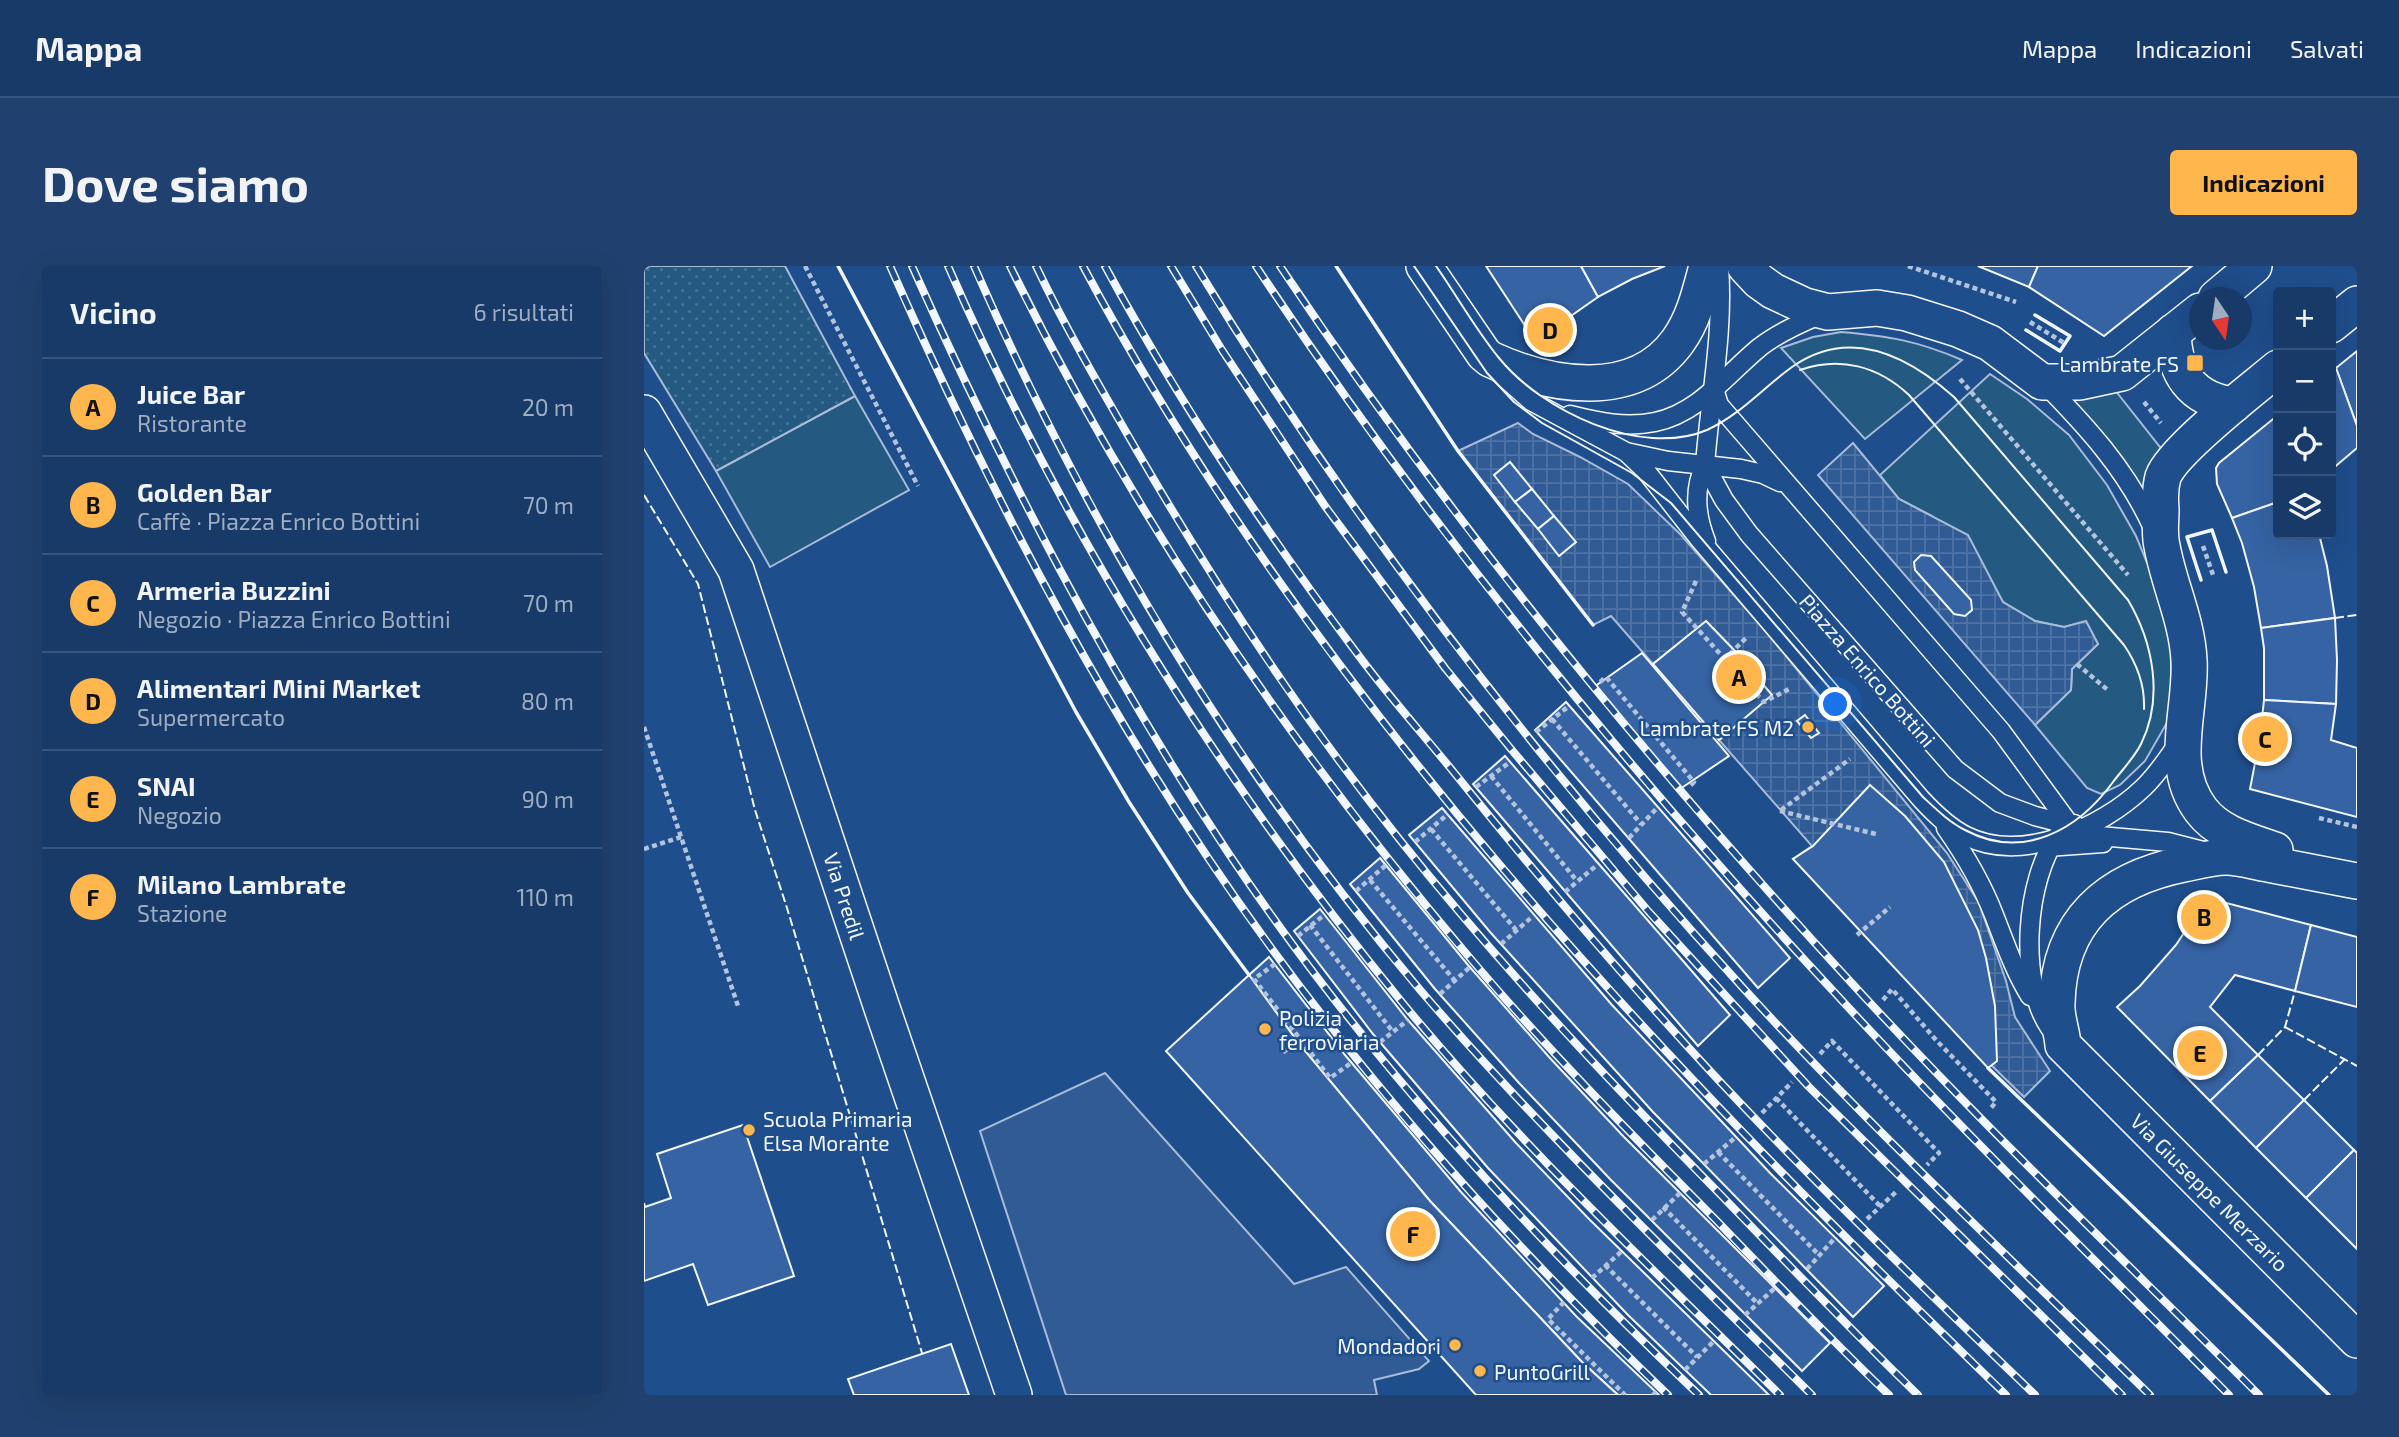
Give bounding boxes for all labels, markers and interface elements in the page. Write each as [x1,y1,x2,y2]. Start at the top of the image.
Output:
text: Mappa [35,28,142,68]
text: Mappa [2022,34,2097,63]
text: Indicazioni [2135,34,2252,63]
text: Salvati [2290,34,2364,63]
button: Indicazioni [2170,150,2357,215]
text: Dove siamo [42,153,309,212]
north arrow [2189,287,2252,350]
map controls [2273,287,2336,539]
button: + [2273,287,2336,350]
text: Vicino [70,294,157,330]
text: 6 risultati [473,298,574,326]
pin: D [1527,304,1573,356]
button: − [2273,350,2336,413]
place label: Lambrate FS [2059,351,2179,376]
marker: Lambrate FS [2185,353,2205,373]
text: Juice Bar [137,378,245,409]
text: A [85,393,101,421]
text: 20 m [522,393,574,421]
text: Ristorante [137,409,247,437]
button: locate [2273,413,2336,476]
text: Golden Bar [137,476,272,507]
button: layers [2273,476,2336,539]
text: B [86,491,100,519]
text: 70 m [523,491,574,519]
text: Caffè · Piazza Enrico Bottini [137,507,420,535]
text: Armeria Buzzini [137,574,331,605]
street label: Piazza Enrico Bottini [1795,588,1941,752]
text: C [86,589,100,617]
text: 70 m [523,589,574,617]
text: Negozio · Piazza Enrico Bottini [137,605,451,633]
pin: A [1716,651,1762,703]
text: Alimentari Mini Market [137,672,421,703]
text: D [85,687,101,715]
text: 80 m [521,687,574,715]
your location [1818,687,1852,721]
text: Supermercato [137,703,285,731]
pin: C [2242,713,2288,765]
place label: Lambrate FS M2 [1639,715,1794,740]
marker: Lambrate FS M2 [1800,719,1816,735]
text: SNAI [137,770,196,801]
text: E [86,785,100,813]
text: 90 m [522,785,574,813]
text: Negozio [137,801,222,829]
street label: Via Predil [819,850,871,943]
text: Milano Lambrate [137,868,346,899]
text: F [87,883,99,911]
text: 110 m [517,883,574,911]
pin: B [2181,891,2227,943]
text: Stazione [137,899,227,927]
place label: Polizia ferroviaria [1279,1005,1380,1054]
marker: Polizia ferroviaria [1257,1021,1273,1037]
pin: E [2177,1027,2223,1079]
place label: Scuola Primaria Elsa Morante [763,1106,913,1155]
street label: Via Giuseppe Merzario [2126,1108,2294,1276]
marker: Scuola Primaria Elsa Morante [741,1122,757,1138]
pin: F [1390,1208,1436,1260]
place label: Mondadori [1337,1333,1441,1358]
marker: Mondadori [1447,1337,1463,1353]
place label: PuntoGrill [1494,1359,1591,1384]
marker: PuntoGrill [1472,1363,1488,1379]

